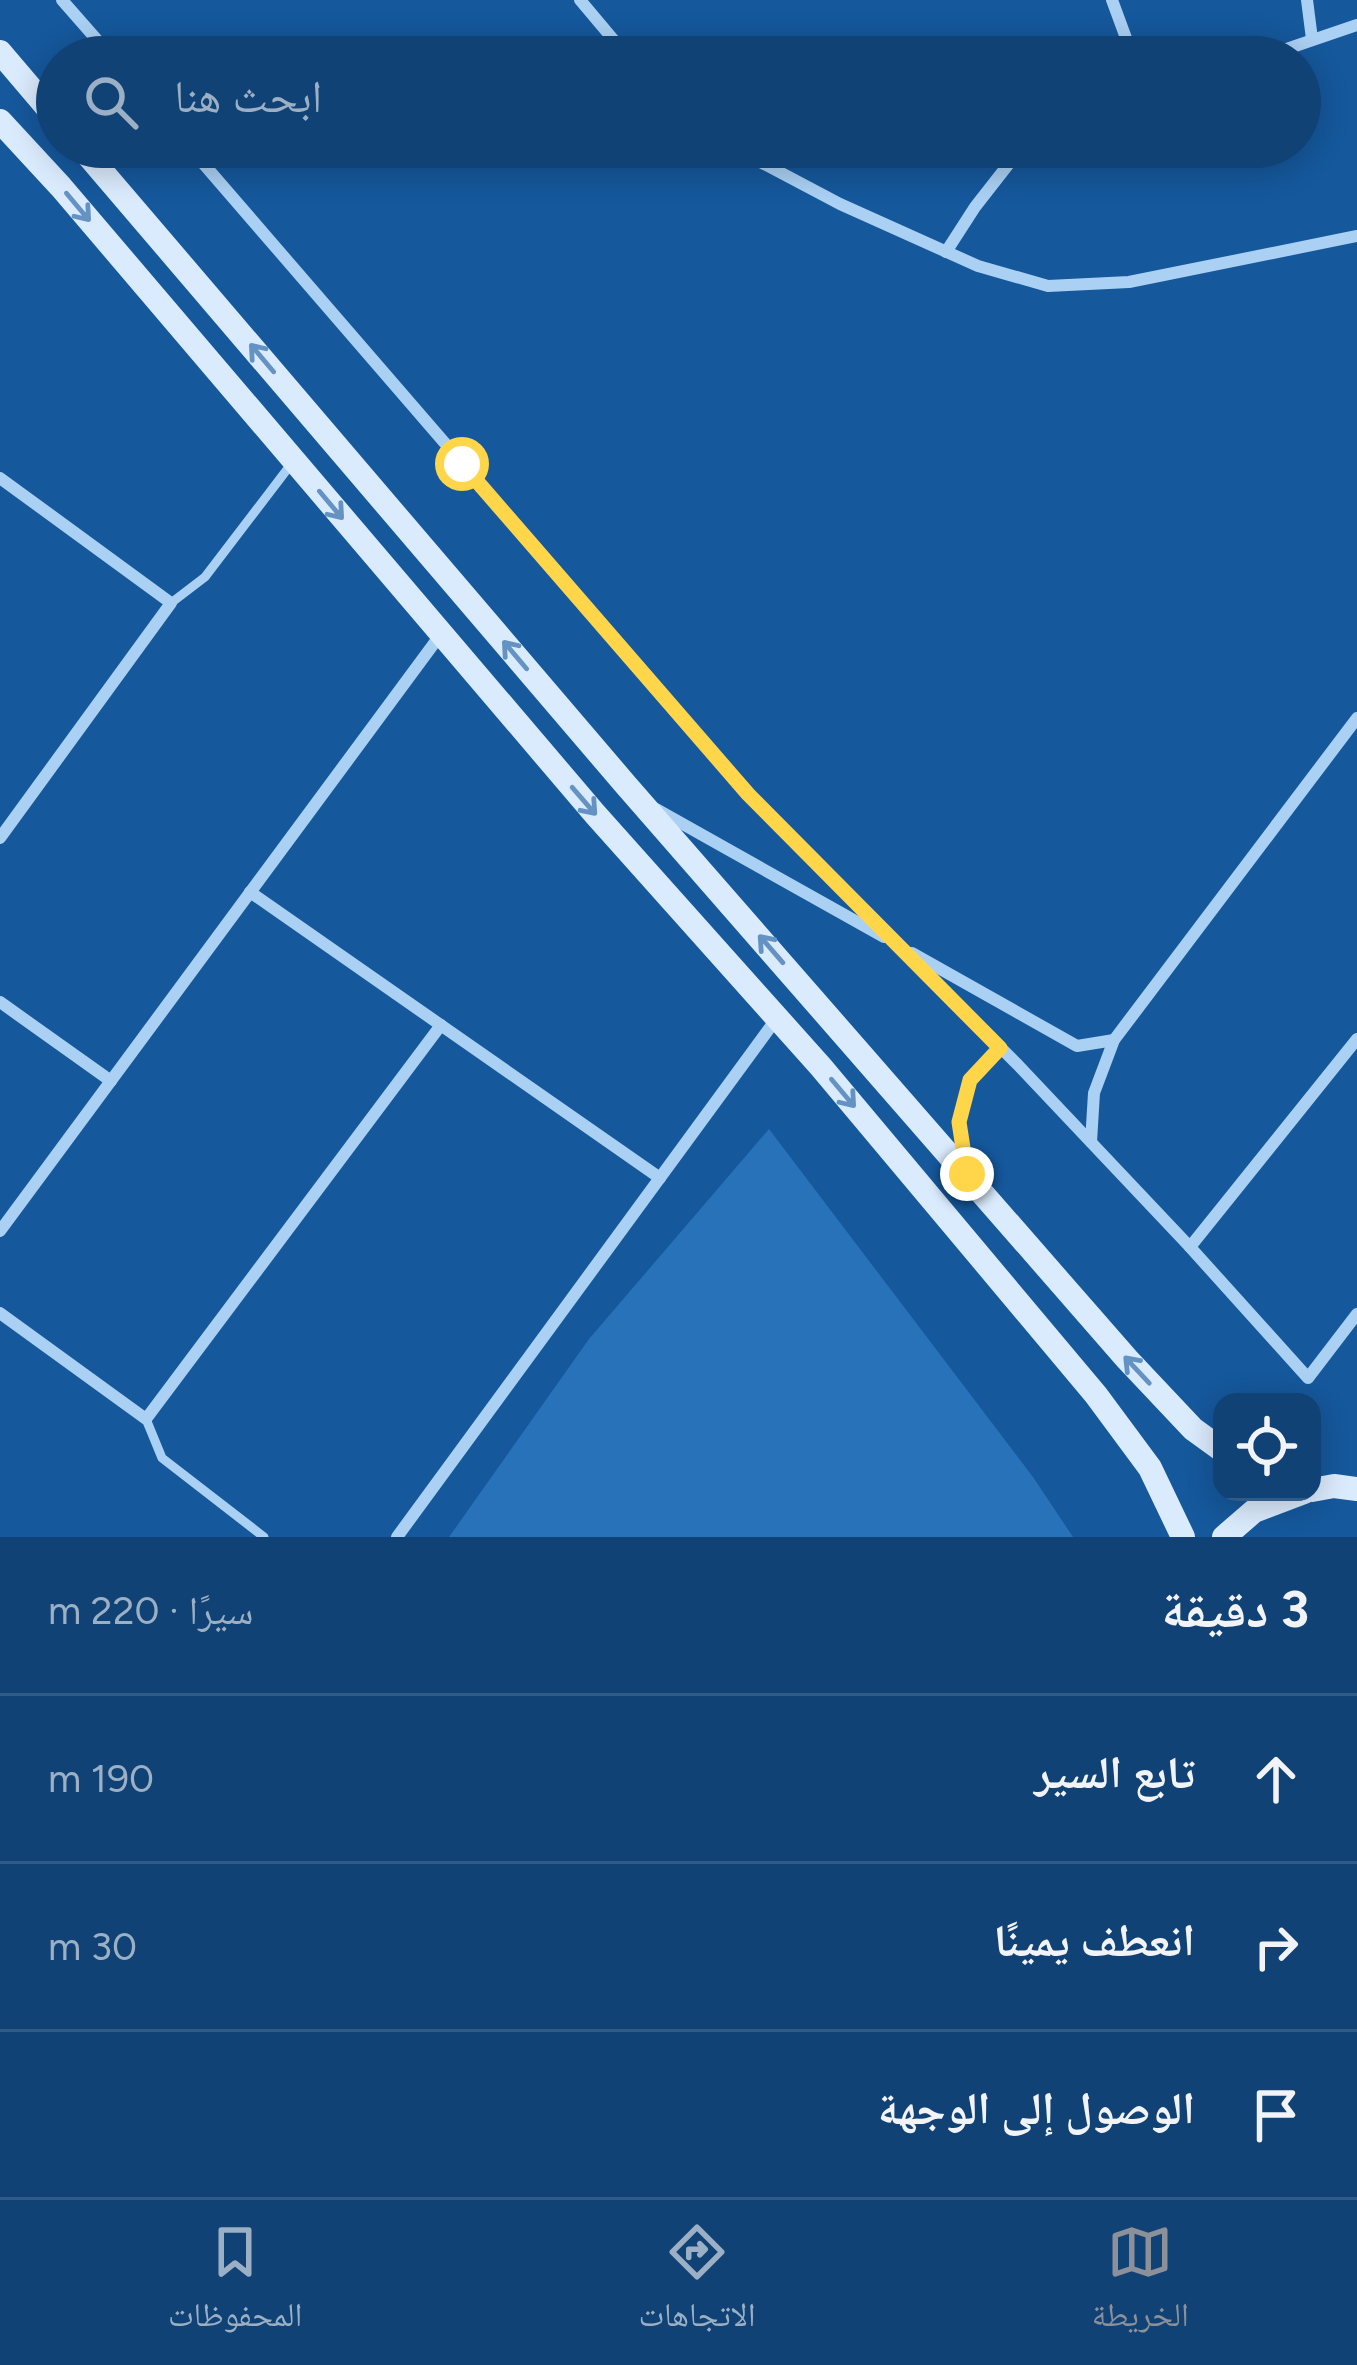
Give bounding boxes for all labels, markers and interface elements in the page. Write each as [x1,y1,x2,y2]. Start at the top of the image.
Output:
search box [36,36,1321,168]
icon: search [78,69,144,135]
text: ابحث هنا [174,69,322,123]
one-way arrow [64,191,92,222]
one-way arrow [248,343,276,374]
route start [435,437,489,491]
one-way arrow [317,489,345,519]
one-way arrow [501,640,529,671]
one-way arrow [570,785,598,816]
one-way arrow [758,935,785,965]
one-way arrow [828,1077,856,1108]
route end [940,1147,994,1201]
one-way arrow [1124,1356,1152,1385]
map controls [1213,1393,1321,1501]
button: locate [1213,1393,1321,1501]
text: 3 دقيقة [1161,1579,1309,1640]
text: سيرًا · 220 m [48,1587,253,1634]
text: تابع السير [1034,1745,1195,1799]
icon: ahead [1243,1746,1309,1812]
text: 190 m [48,1755,154,1802]
text: انعطف يمينًا [993,1913,1195,1967]
icon: right [1243,1914,1309,1980]
text: 30 m [48,1923,137,1970]
text: الوصول إلى الوجهة [878,2081,1195,2135]
icon: arrive [1243,2082,1309,2148]
tab: المحفوظات [168,2219,302,2347]
tab: الاتجاهات [638,2219,756,2347]
tab: الخريطة [1092,2219,1189,2347]

